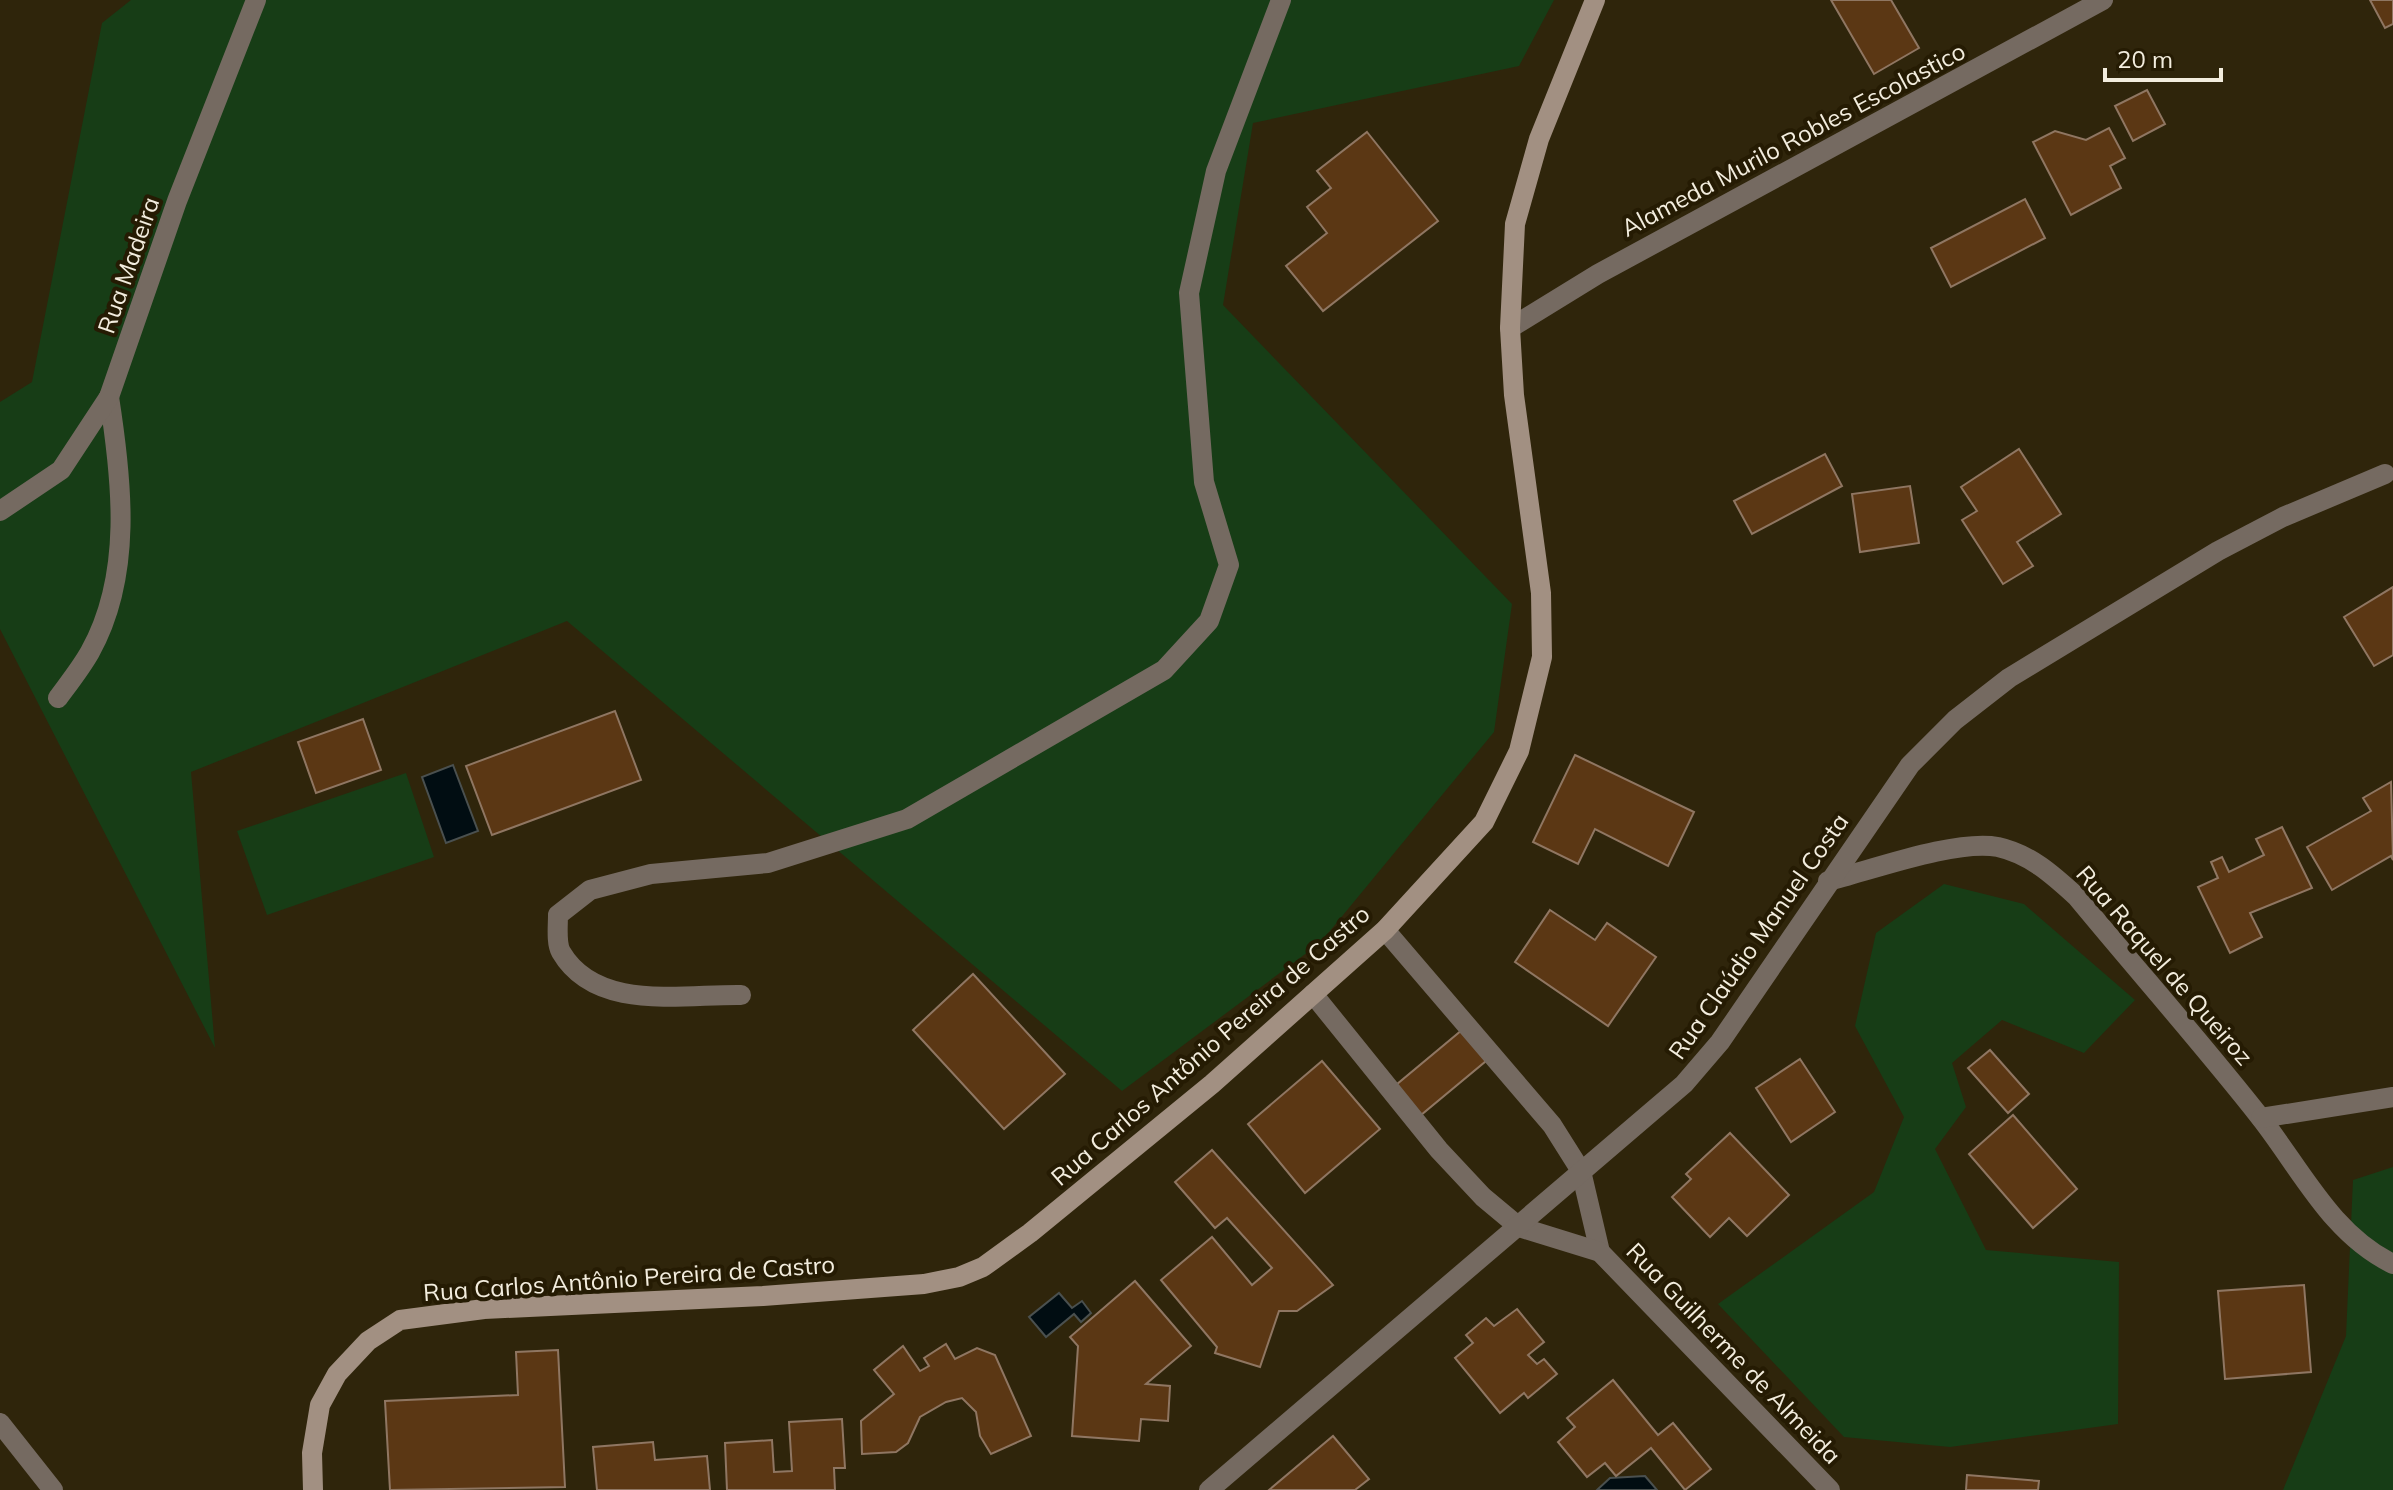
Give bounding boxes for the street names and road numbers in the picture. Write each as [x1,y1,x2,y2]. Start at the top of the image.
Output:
street label: Alameda Murilo Robles Escolastico [1616,35,1970,243]
street label: Rua Madeira [91,193,165,337]
street label: Rua Claúdio Manuel Costa [1662,807,1854,1065]
street label: Rua Raquel de Queiroz [2070,859,2260,1071]
street label: Rua Carlos Antônio Pereira de Castro [1044,898,1376,1192]
street label: Rua Guilherme de Almeida [1620,1236,1848,1470]
street label: Rua Carlos Antônio Pereira de Castro [422,1249,836,1307]

